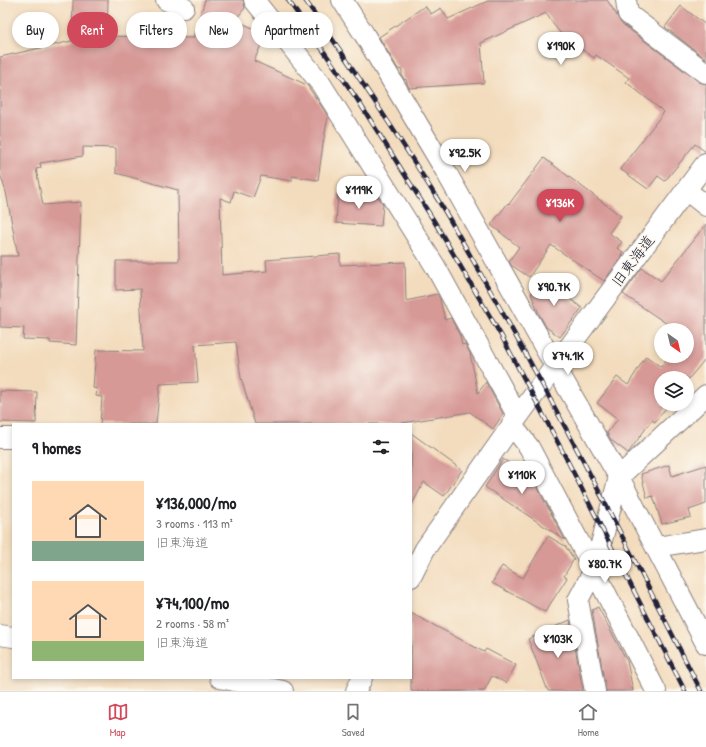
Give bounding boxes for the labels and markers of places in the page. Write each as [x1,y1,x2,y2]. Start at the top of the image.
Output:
pin: ¥190K [533,32,589,66]
pin: ¥92.5K [432,139,498,173]
pin: ¥119K [331,176,387,210]
pin: ¥136K [532,189,588,223]
pin: ¥90.7K [521,273,587,307]
pin: ¥74.1K [535,342,601,376]
pin: ¥110K [494,461,550,495]
pin: ¥80.7K [572,550,638,584]
pin: ¥103K [530,625,586,659]

